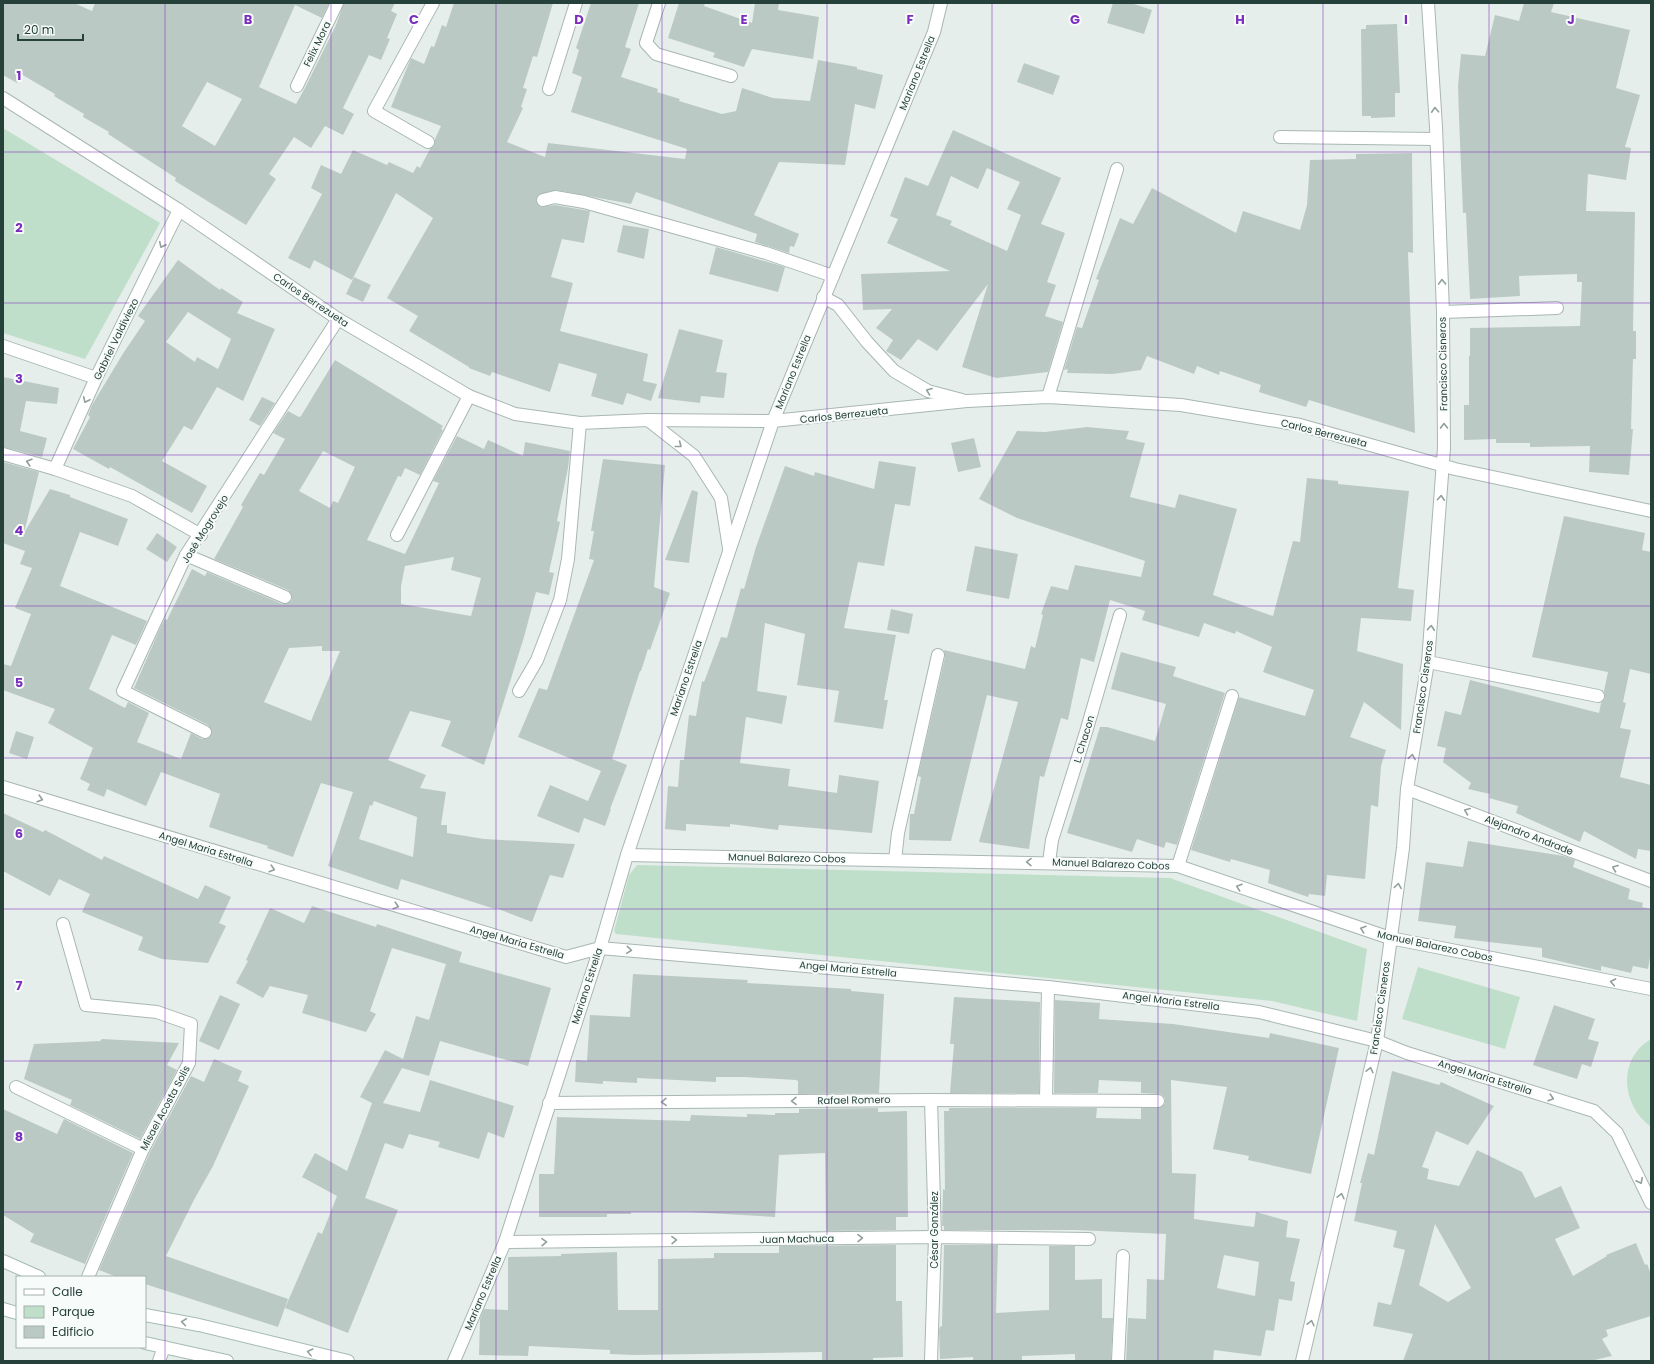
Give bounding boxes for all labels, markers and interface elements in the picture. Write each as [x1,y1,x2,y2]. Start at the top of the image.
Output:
text: B [244,10,253,29]
text: C [409,10,419,29]
text: D [574,10,584,29]
text: E [740,10,748,29]
text: F [906,10,914,29]
text: G [1070,10,1080,29]
text: H [1235,10,1245,29]
text: I [1404,10,1408,29]
text: J [1567,10,1575,29]
scale bar [18,16,83,42]
street label: Felix Mora [299,19,335,69]
text: 20 m [24,21,54,38]
street label: Mariano Estrella [895,33,939,113]
text: 1 [17,66,21,85]
one-way arrow [1430,107,1439,113]
text: 2 [15,218,23,237]
one-way arrow [159,241,166,248]
street label: Carlos Berrezueta [270,269,352,331]
one-way arrow [1437,279,1446,285]
street label: Gabriel Valdiviezo [90,296,142,382]
street label: Francisco Cisneros [1435,317,1451,411]
street label: Mariano Estrella [771,332,815,412]
text: 3 [15,369,23,388]
one-way arrow [926,387,933,395]
one-way arrow [83,395,91,403]
street label: Carlos Berrezueta [799,403,889,427]
street label: Carlos Berrezueta [1279,415,1369,451]
one-way arrow [1440,423,1448,429]
one-way arrow [674,440,681,447]
one-way arrow [26,458,33,467]
street label: José Mogrovejo [178,492,232,566]
one-way arrow [1437,495,1446,501]
text: 4 [15,521,24,540]
one-way arrow [1426,625,1435,631]
street label: Mariano Estrella [666,638,706,718]
street label: Francisco Cisneros [1409,639,1437,735]
text: 5 [15,673,23,692]
street label: L. Chacon [1070,713,1098,765]
one-way arrow [1408,754,1416,760]
one-way arrow [37,794,44,803]
one-way arrow [1463,808,1470,816]
street label: Alejandro Andrade [1482,811,1576,859]
text: 6 [15,824,23,843]
street label: Angel Maria Estrella [157,828,255,870]
street label: Manuel Balarezo Cobos [728,849,846,867]
street label: Manuel Balarezo Cobos [1052,854,1170,874]
one-way arrow [1026,858,1032,866]
one-way arrow [268,864,275,873]
one-way arrow [1611,864,1618,872]
one-way arrow [1236,883,1243,892]
one-way arrow [1393,883,1402,889]
one-way arrow [393,902,400,910]
street label: Angel Maria Estrella [468,921,566,963]
one-way arrow [1359,925,1366,933]
street label: Manuel Balarezo Cobos [1376,926,1494,966]
street label: Mariano Estrella [568,946,606,1026]
one-way arrow [626,946,633,955]
street label: Angel Maria Estrella [799,957,897,981]
street label: Francisco Cisneros [1366,960,1394,1056]
text: 7 [16,976,23,995]
one-way arrow [1610,978,1616,987]
street label: Angel Maria Estrella [1122,988,1220,1014]
street label: Angel Maria Estrella [1436,1056,1534,1098]
street label: Misael Acosta Solis [136,1063,194,1153]
one-way arrow [1366,1067,1374,1073]
street label: Rafael Romero [817,1092,891,1108]
one-way arrow [1548,1093,1555,1102]
one-way arrow [791,1097,797,1105]
one-way arrow [661,1098,667,1106]
text: 8 [15,1127,23,1146]
one-way arrow [1635,1177,1643,1185]
street label: César González [927,1191,942,1269]
one-way arrow [1336,1193,1344,1200]
street label: Juan Machuca [760,1231,834,1247]
one-way arrow [857,1234,863,1242]
one-way arrow [671,1236,677,1244]
one-way arrow [541,1238,547,1246]
street label: Mariano Estrella [461,1254,505,1332]
legend [16,1276,146,1348]
text: Calle [52,1283,83,1300]
text: Parque [52,1303,95,1320]
one-way arrow [181,1318,187,1327]
one-way arrow [1306,1320,1315,1327]
text: Edificio [52,1323,94,1340]
one-way arrow [307,1348,314,1356]

